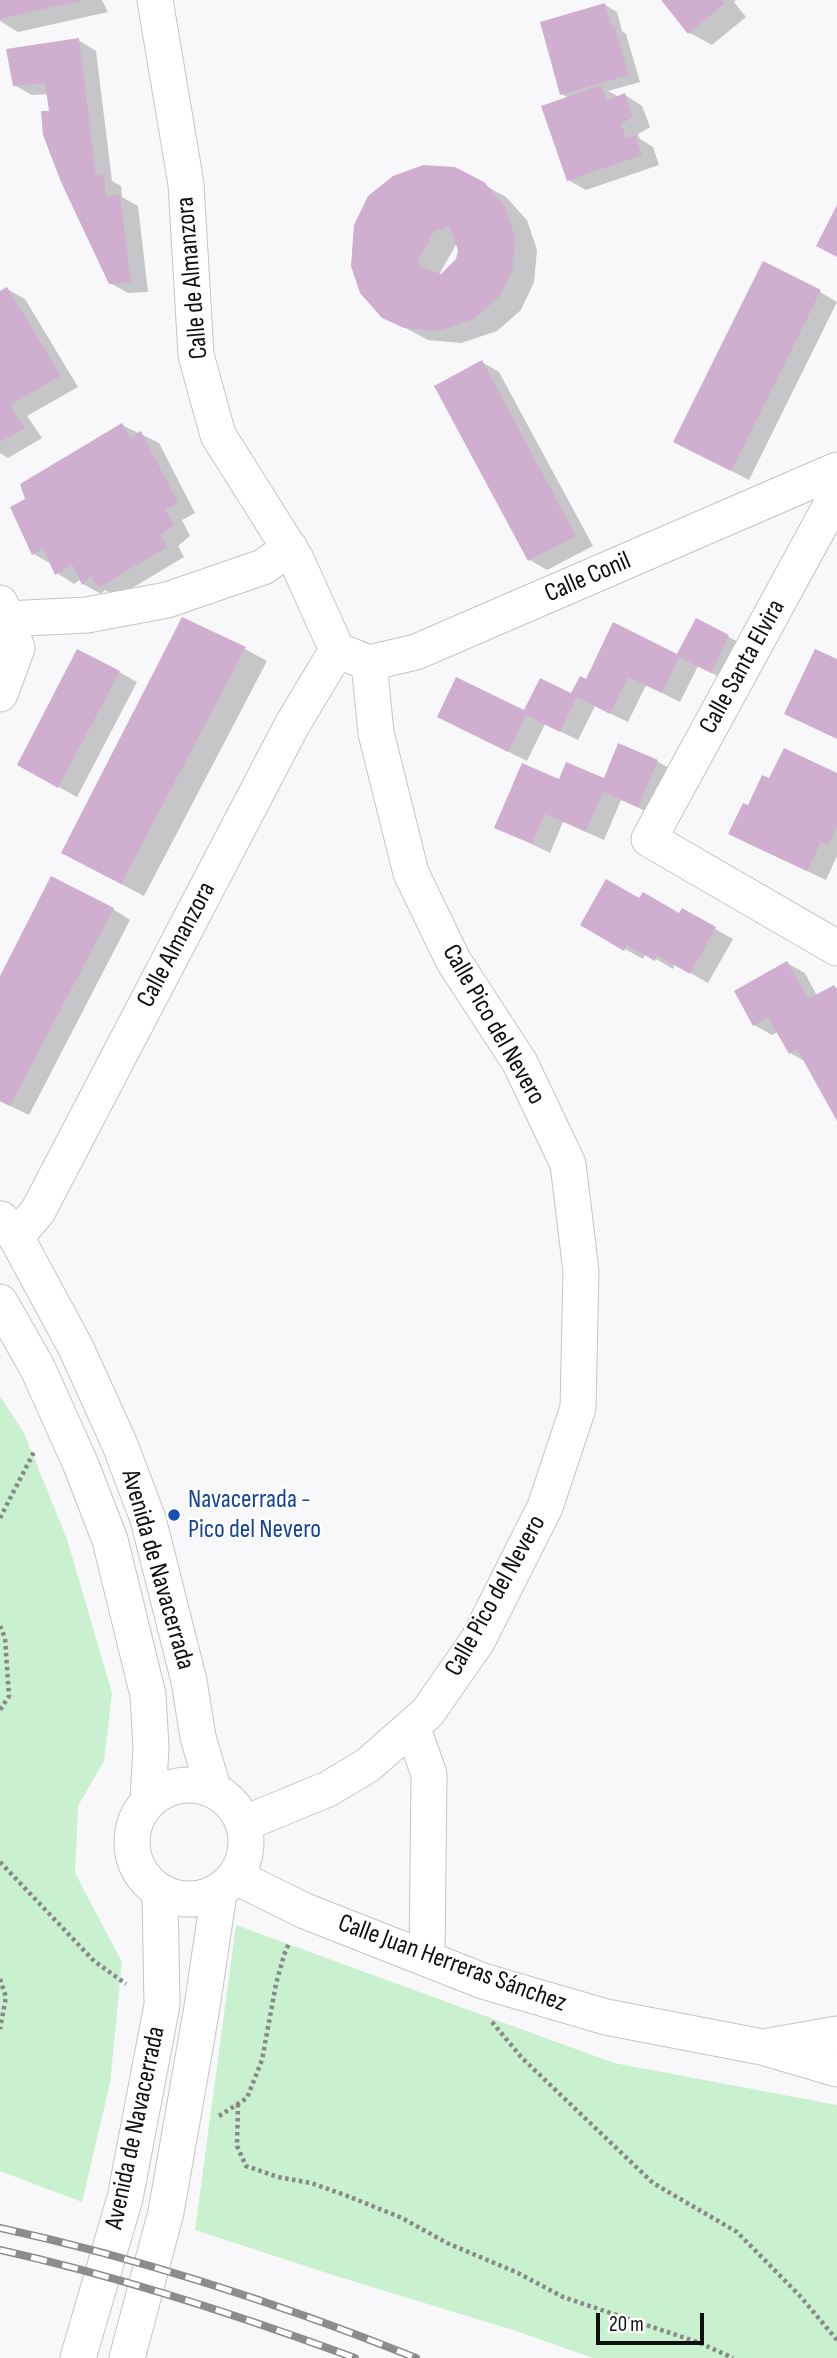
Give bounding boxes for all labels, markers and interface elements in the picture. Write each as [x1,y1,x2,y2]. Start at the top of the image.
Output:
street label: Calle de Almanzora [170,196,216,360]
street label: Calle Conil [540,546,636,610]
street label: Calle Santa Elvira [693,595,793,739]
street label: Calle Almanzora [131,877,223,1013]
street label: Calle Pico del Nevero [435,940,551,1110]
street label: Avenida de Navacerrada [114,1467,200,1673]
place label: Navacerrada - Pico del Nevero [188,1484,321,1546]
marker: Navacerrada - Pico del Nevero [166,1507,182,1523]
street label: Calle Pico del Nevero [439,1510,553,1682]
street label: Calle Juan Herreras Sánchez [334,1908,570,2020]
street label: Avenida de Navacerrada [99,2024,173,2232]
scale bar [599,2298,708,2342]
text: 20 m [609,2312,644,2337]

